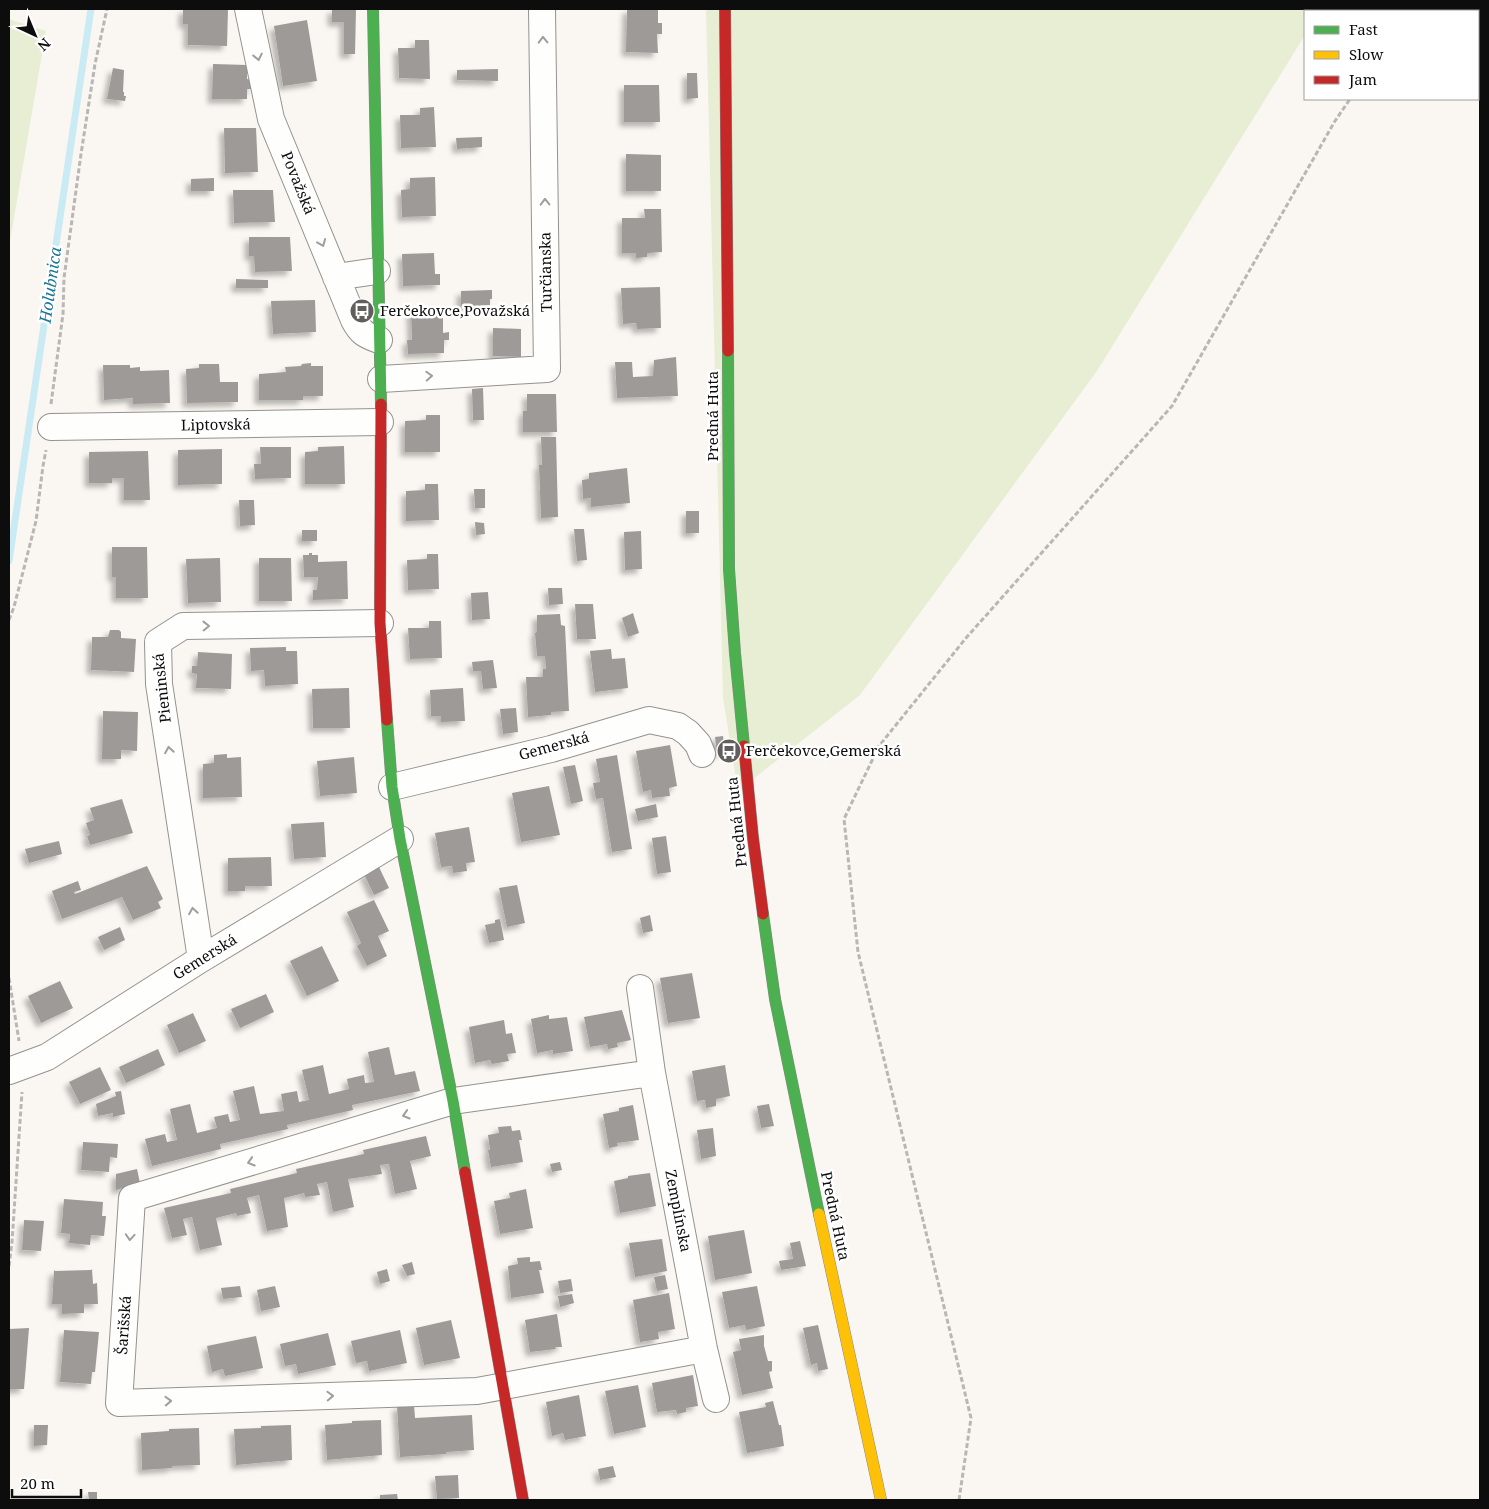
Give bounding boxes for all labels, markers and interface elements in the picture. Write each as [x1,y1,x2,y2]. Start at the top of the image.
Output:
north arrow [10,10,60,60]
legend [1304,10,1479,100]
text: Fast [1349,19,1378,39]
text: N [34,34,55,55]
one-way arrow [537,35,548,43]
text: Slow [1349,44,1383,64]
one-way arrow [253,52,263,61]
text: Jam [1348,69,1377,89]
street label: Považská [277,148,321,217]
one-way arrow [540,198,550,206]
street label: Turčianska [534,232,556,312]
one-way arrow [316,238,326,247]
water label: Holubnica [34,245,66,326]
bus stop icon: Ferčekovce,Považská [349,298,375,324]
place label: Ferčekovce,Považská [380,300,530,320]
one-way arrow [426,370,434,381]
street label: Predná Huta [702,371,722,461]
street label: Liptovská [181,413,251,435]
one-way arrow [203,620,211,631]
street label: Pieninská [147,652,175,724]
street label: Gemerská [516,726,591,764]
bus stop icon: Ferčekovce,Gemerská [716,738,742,764]
place label: Ferčekovce,Gemerská [746,740,901,760]
one-way arrow [164,746,175,754]
street label: Predná Huta [721,776,751,868]
one-way arrow [189,907,199,915]
street label: Gemerská [169,929,240,984]
one-way arrow [403,1109,411,1119]
one-way arrow [247,1157,256,1167]
street label: Zemplínska [661,1168,697,1254]
street label: Predná Huta [817,1169,855,1262]
one-way arrow [124,1233,135,1241]
street label: Šarišská [111,1295,135,1355]
one-way arrow [327,1391,335,1401]
one-way arrow [164,1396,172,1407]
scale bar [12,1466,81,1498]
text: 20 m [20,1473,55,1493]

